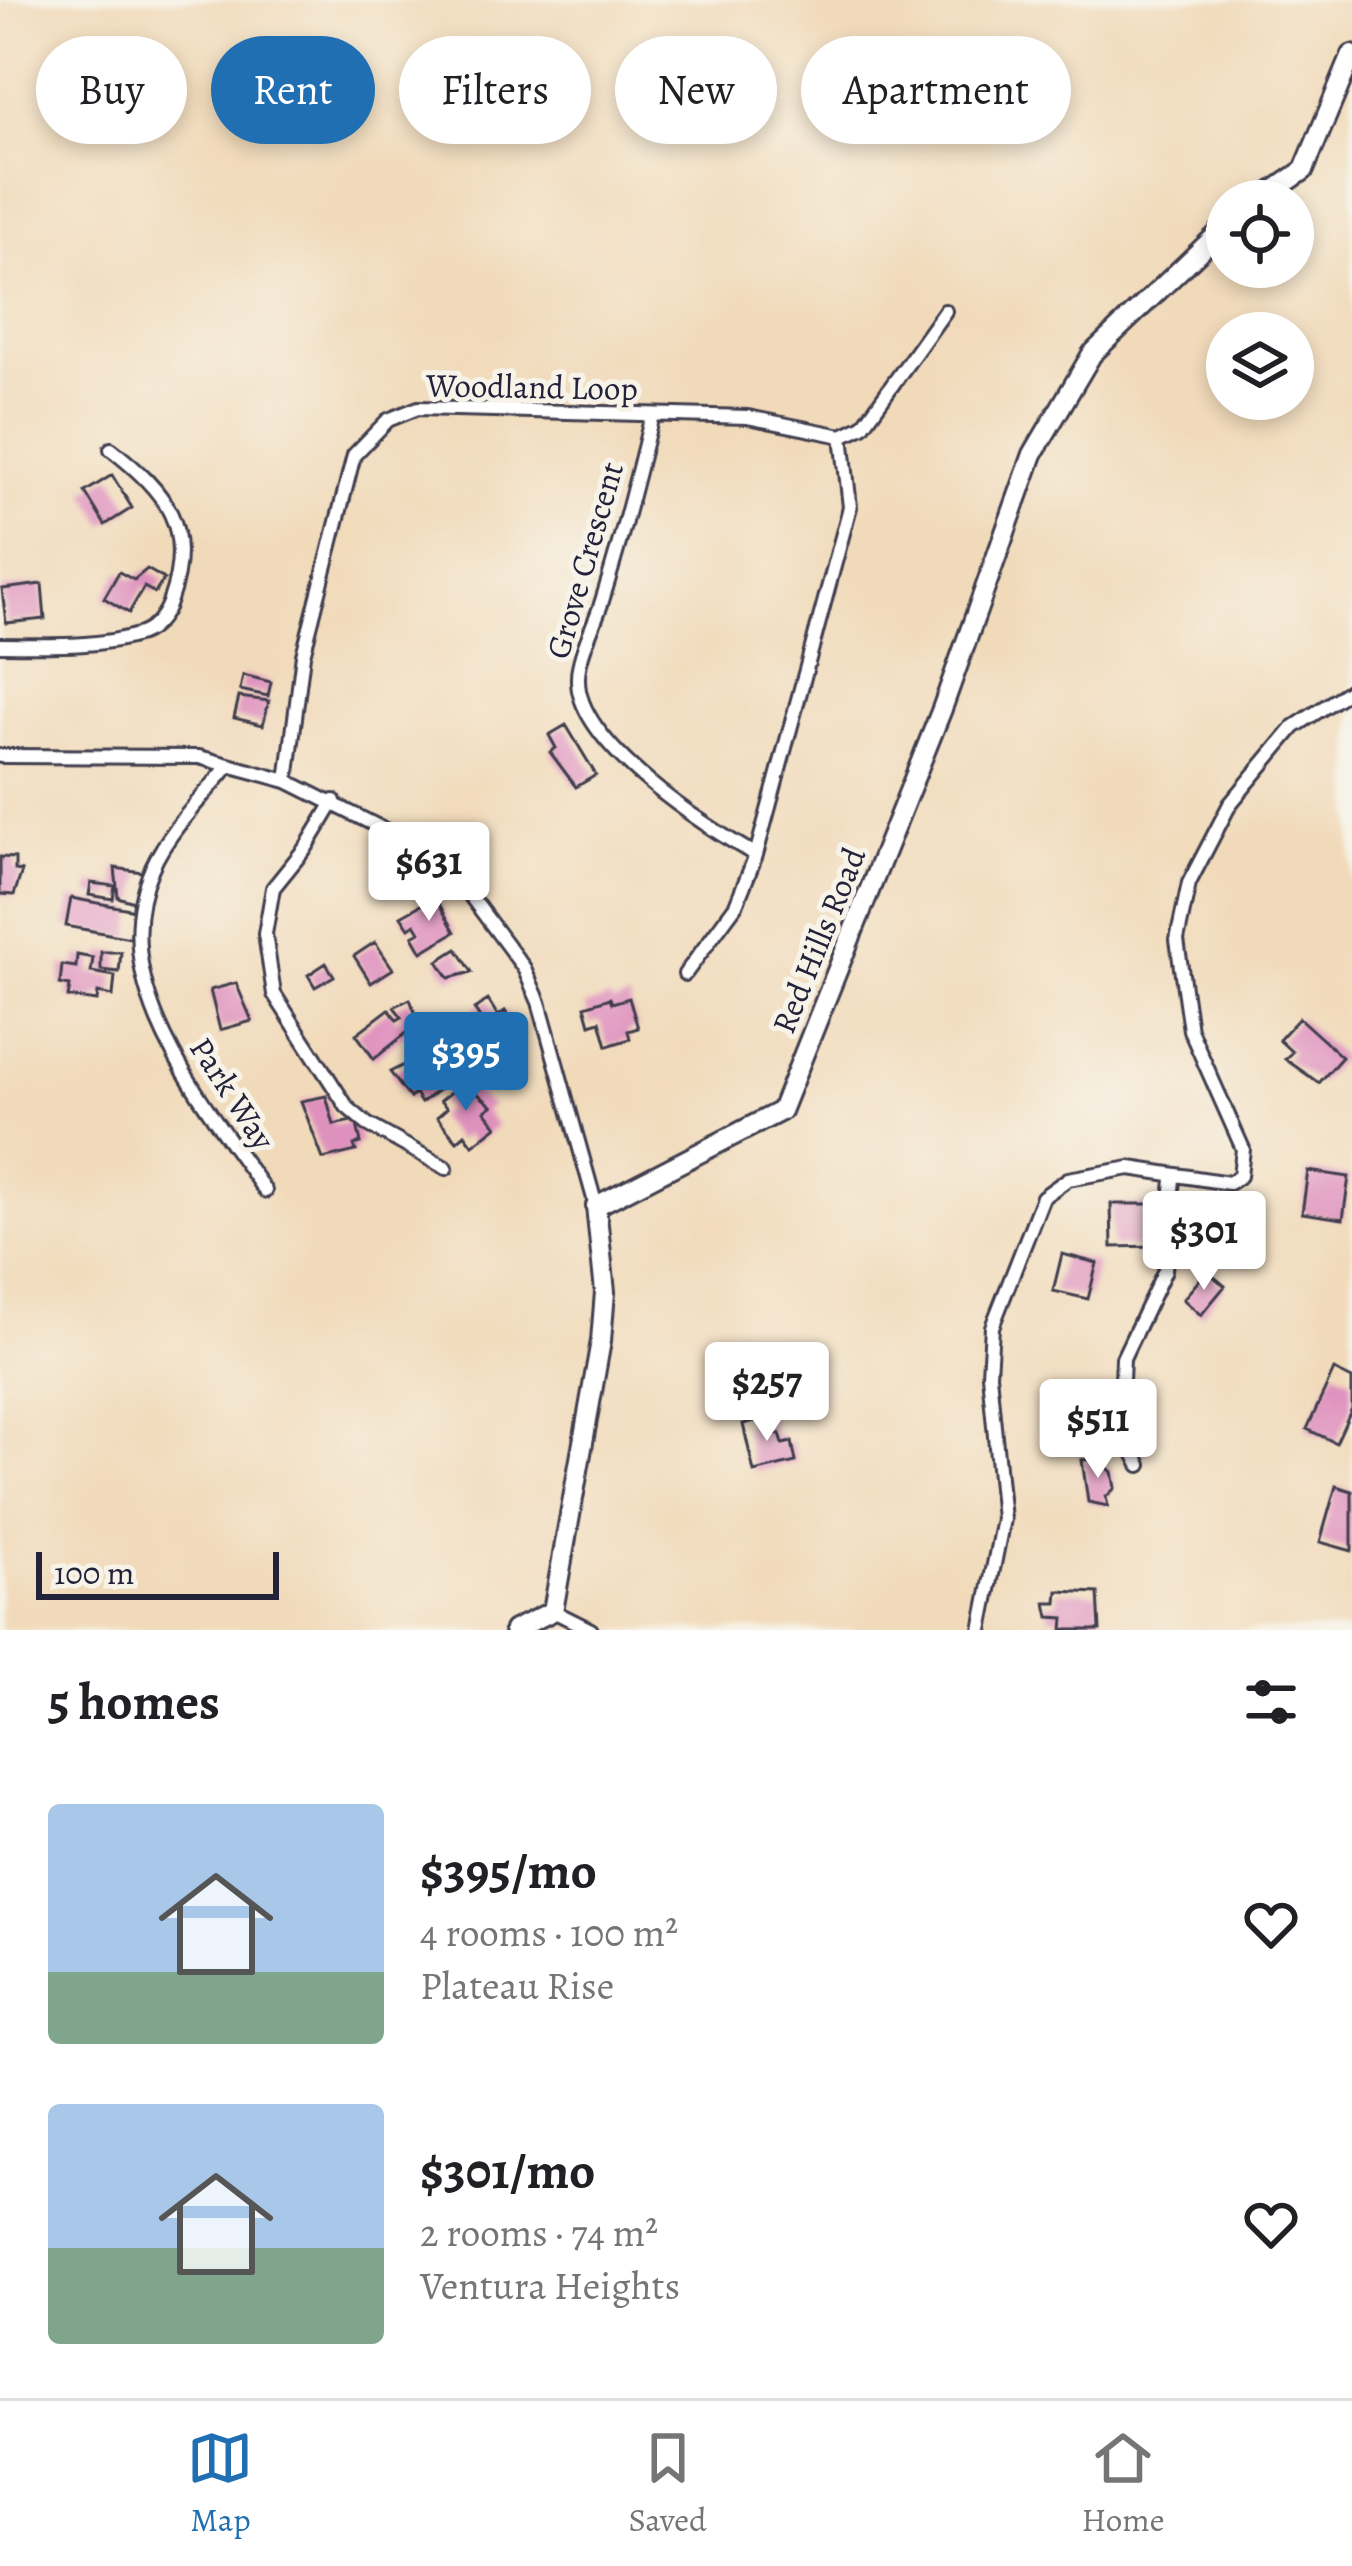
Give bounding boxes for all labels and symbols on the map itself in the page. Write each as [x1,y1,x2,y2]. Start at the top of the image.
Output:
street label: Woodland Loop [425,362,638,411]
street label: Grove Crescent [535,456,634,664]
pin: $631 [358,822,500,924]
street label: Red Hills Road [761,840,876,1040]
pin: $395 [395,1012,537,1114]
street label: Park Way [179,1028,286,1159]
pin: $301 [1133,1191,1275,1293]
pin: $257 [696,1342,838,1444]
pin: $511 [1027,1379,1169,1481]
scale bar [36,1546,279,1599]

